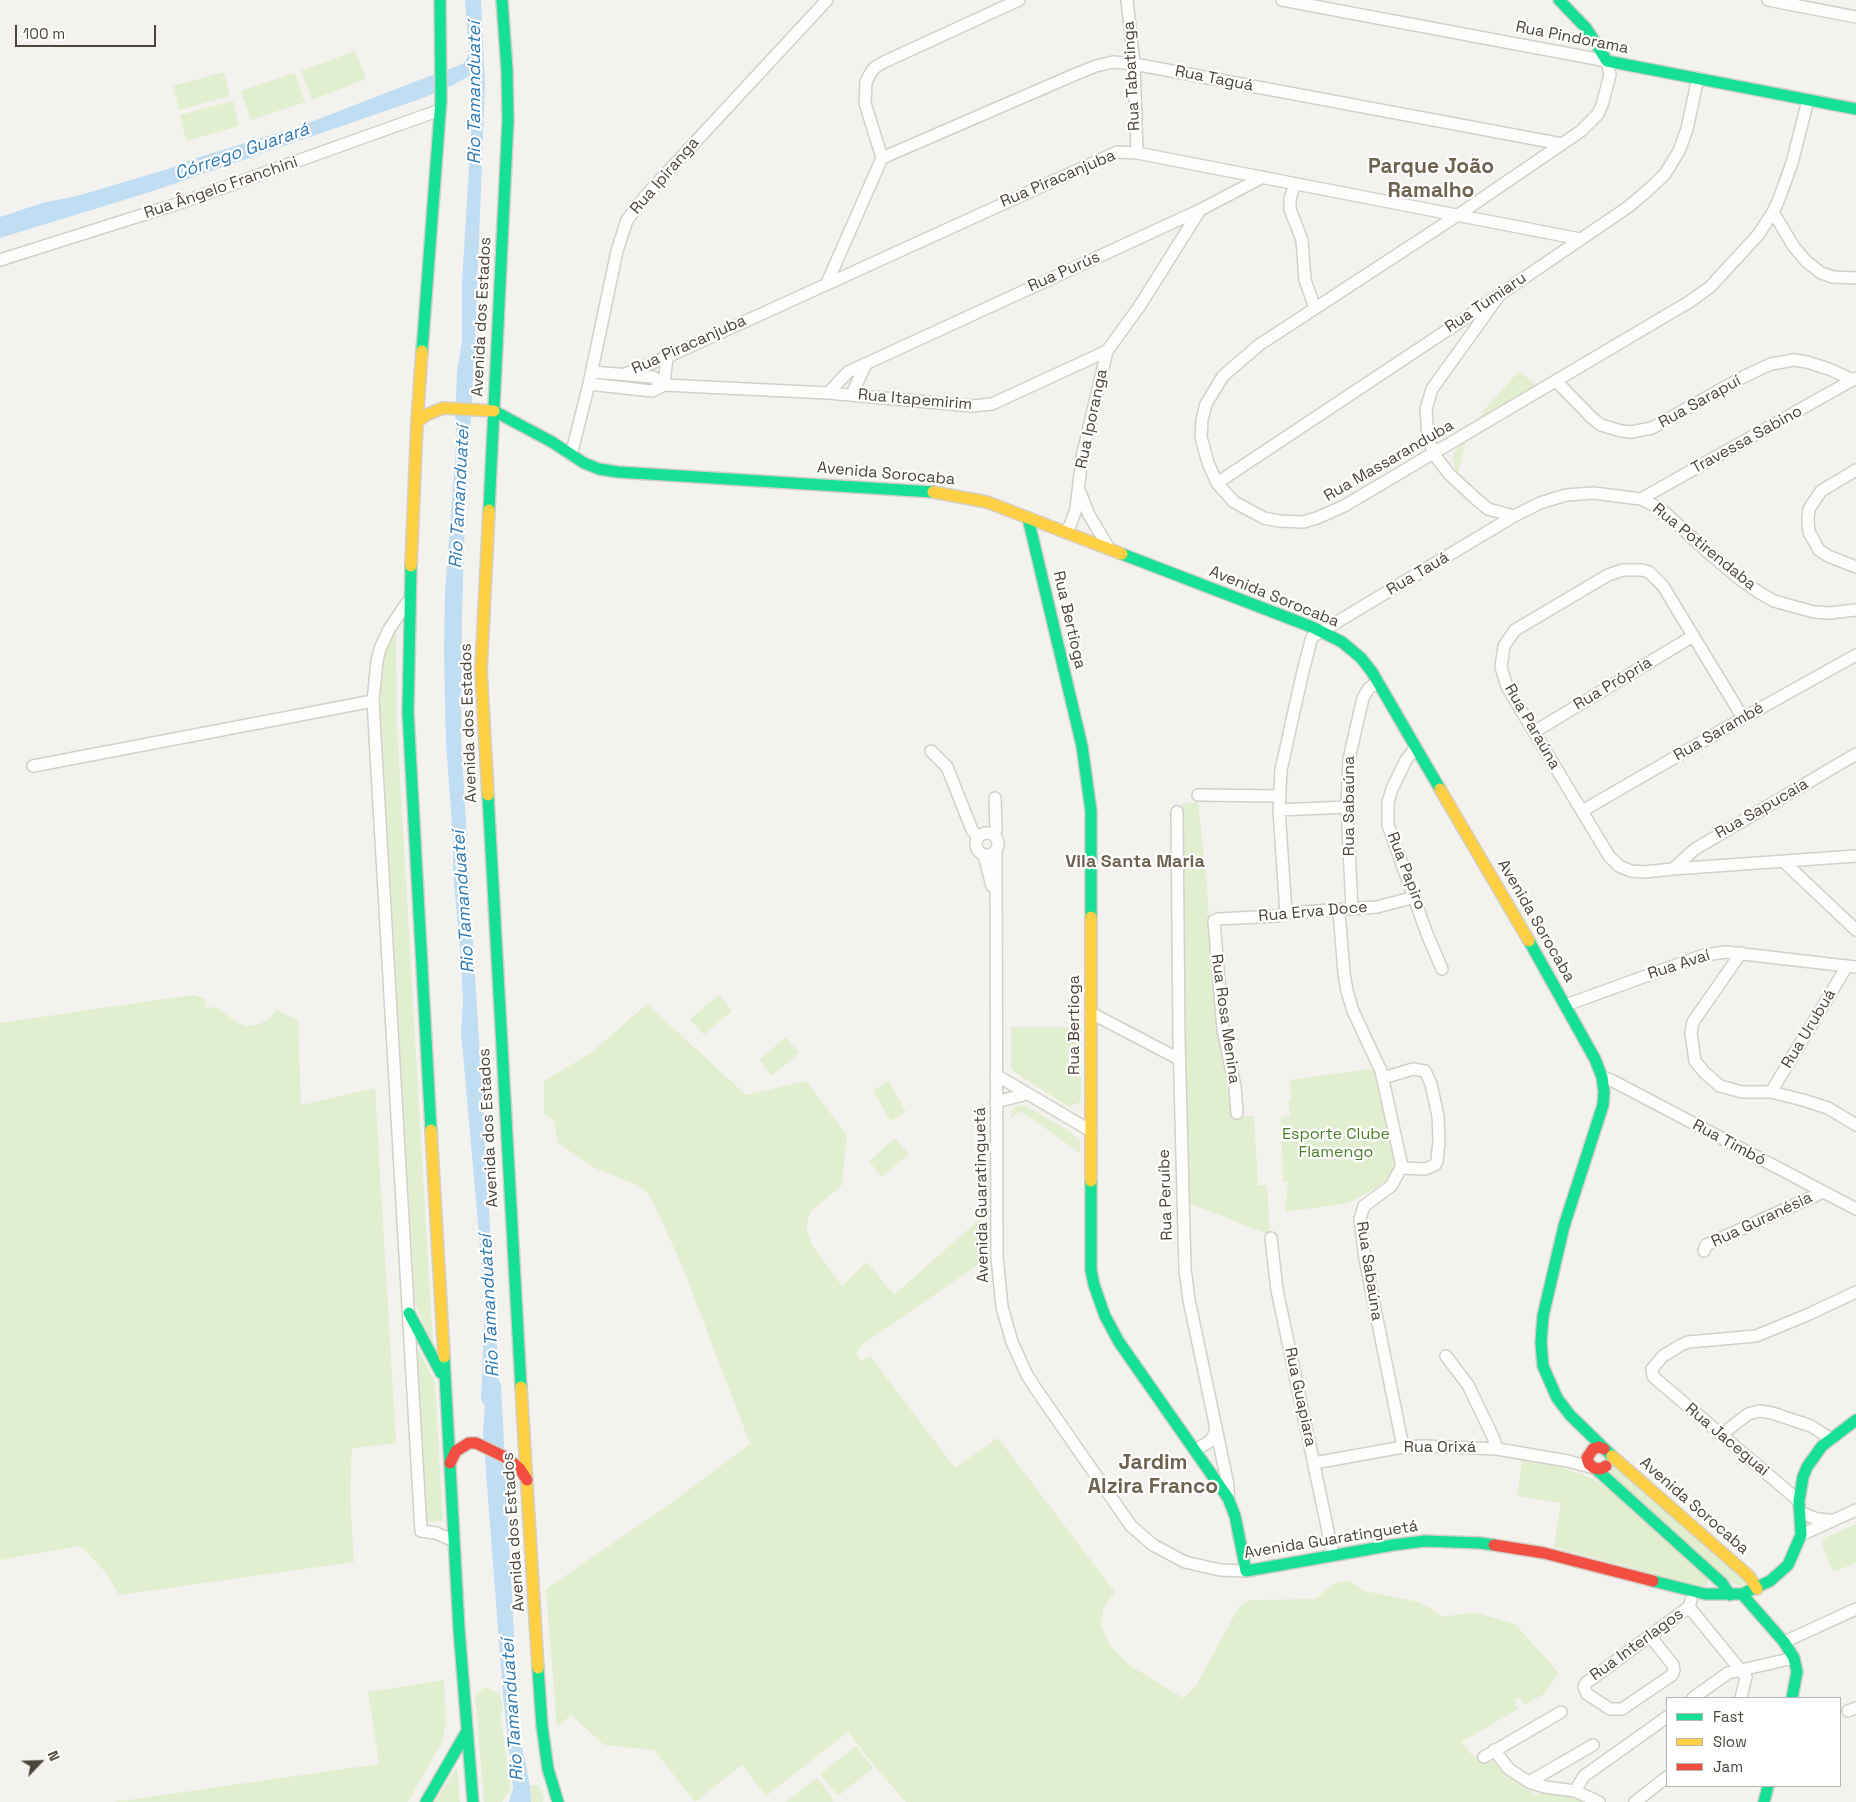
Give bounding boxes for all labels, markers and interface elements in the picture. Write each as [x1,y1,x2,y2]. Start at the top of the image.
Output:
scale bar [18,15,159,47]
street label: Rua Pindorama [1514,18,1630,58]
water label: Rio Tamanduateí [464,21,486,165]
street label: Rua Tabatinga [1120,21,1144,131]
text: 100 m [23,24,65,43]
street label: Rua Taguá [1173,62,1255,96]
water label: Córrego Guarará [172,119,312,185]
street label: Rua Ipiranga [626,134,704,218]
street label: Rua Piracanjuba [997,146,1119,212]
street label: Rua Ângelo Franchini [142,153,300,223]
district label: Parque João Ramalho [1368,154,1494,204]
street label: Avenida dos Estados [468,237,496,397]
street label: Rua Purús [1025,248,1103,296]
street label: Rua Tumiaru [1442,269,1530,337]
street label: Rua Piracanjuba [629,311,749,379]
street label: Rua Iporanga [1072,367,1112,471]
street label: Rua Sarapuí [1655,372,1745,432]
street label: Rua Itapemirim [857,385,973,415]
street label: Travessa Sabino [1688,402,1806,478]
street label: Rua Massaranduba [1321,416,1457,506]
water label: Rio Tamanduateí [445,425,475,569]
street label: Avenida Sorocaba [816,458,956,490]
street label: Rua Potirendaba [1648,499,1760,595]
street label: Rua Tauá [1383,548,1453,600]
street label: Avenida Sorocaba [1206,562,1342,632]
street label: Rua Bertioga [1048,569,1090,671]
street label: Avenida dos Estados [457,643,481,803]
street label: Rua Própria [1570,653,1656,715]
street label: Rua Paraúna [1500,681,1564,773]
street label: Rua Sarambé [1671,699,1767,765]
street label: Rua Sabaúna [1340,756,1360,856]
street label: Rua Sapucaia [1712,775,1812,843]
street label: Rua Papiro [1382,829,1430,913]
water label: Rio Tamanduateí [448,830,480,974]
district label: Vila Santa Maria [1065,851,1205,873]
street label: Avenida Sorocaba [1493,856,1579,986]
street label: Rua Erva Doce [1258,898,1368,926]
street label: Rua Avaí [1645,946,1713,984]
street label: Rua Rosa Menina [1206,953,1244,1085]
street label: Rua Bertioga [1065,975,1085,1075]
street label: Rua Urubuá [1778,986,1840,1072]
street label: Avenida dos Estados [475,1048,503,1208]
street label: Avenida Guaratinguetá [971,1107,993,1283]
street label: Rua Timbó [1689,1116,1769,1170]
park label: Esporte Clube Flamengo [1282,1125,1390,1163]
street label: Rua Peruíbe [1155,1149,1177,1241]
street label: Rua Guranésia [1708,1188,1816,1252]
street label: Rua Sabaúna [1352,1220,1386,1322]
water label: Rio Tamanduateí [475,1234,505,1378]
street label: Rua Guapiara [1280,1346,1320,1448]
street label: Rua Jaceguai [1681,1399,1773,1481]
street label: Rua Orixá [1404,1438,1476,1458]
district label: Jardim Alzira Franco [1088,1450,1218,1500]
street label: Avenida dos Estados [499,1452,529,1612]
street label: Avenida Sorocaba [1635,1453,1753,1559]
street label: Avenida Guaratinguetá [1243,1517,1419,1563]
street label: Rua Interlagos [1587,1605,1687,1685]
water label: Rio Tamanduateí [497,1638,529,1782]
legend [1666,1697,1841,1787]
text: Fast [1713,1707,1744,1726]
text: Slow [1713,1732,1747,1751]
north arrow [15,1737,65,1787]
text: N [44,1748,64,1764]
text: Jam [1713,1757,1743,1776]

